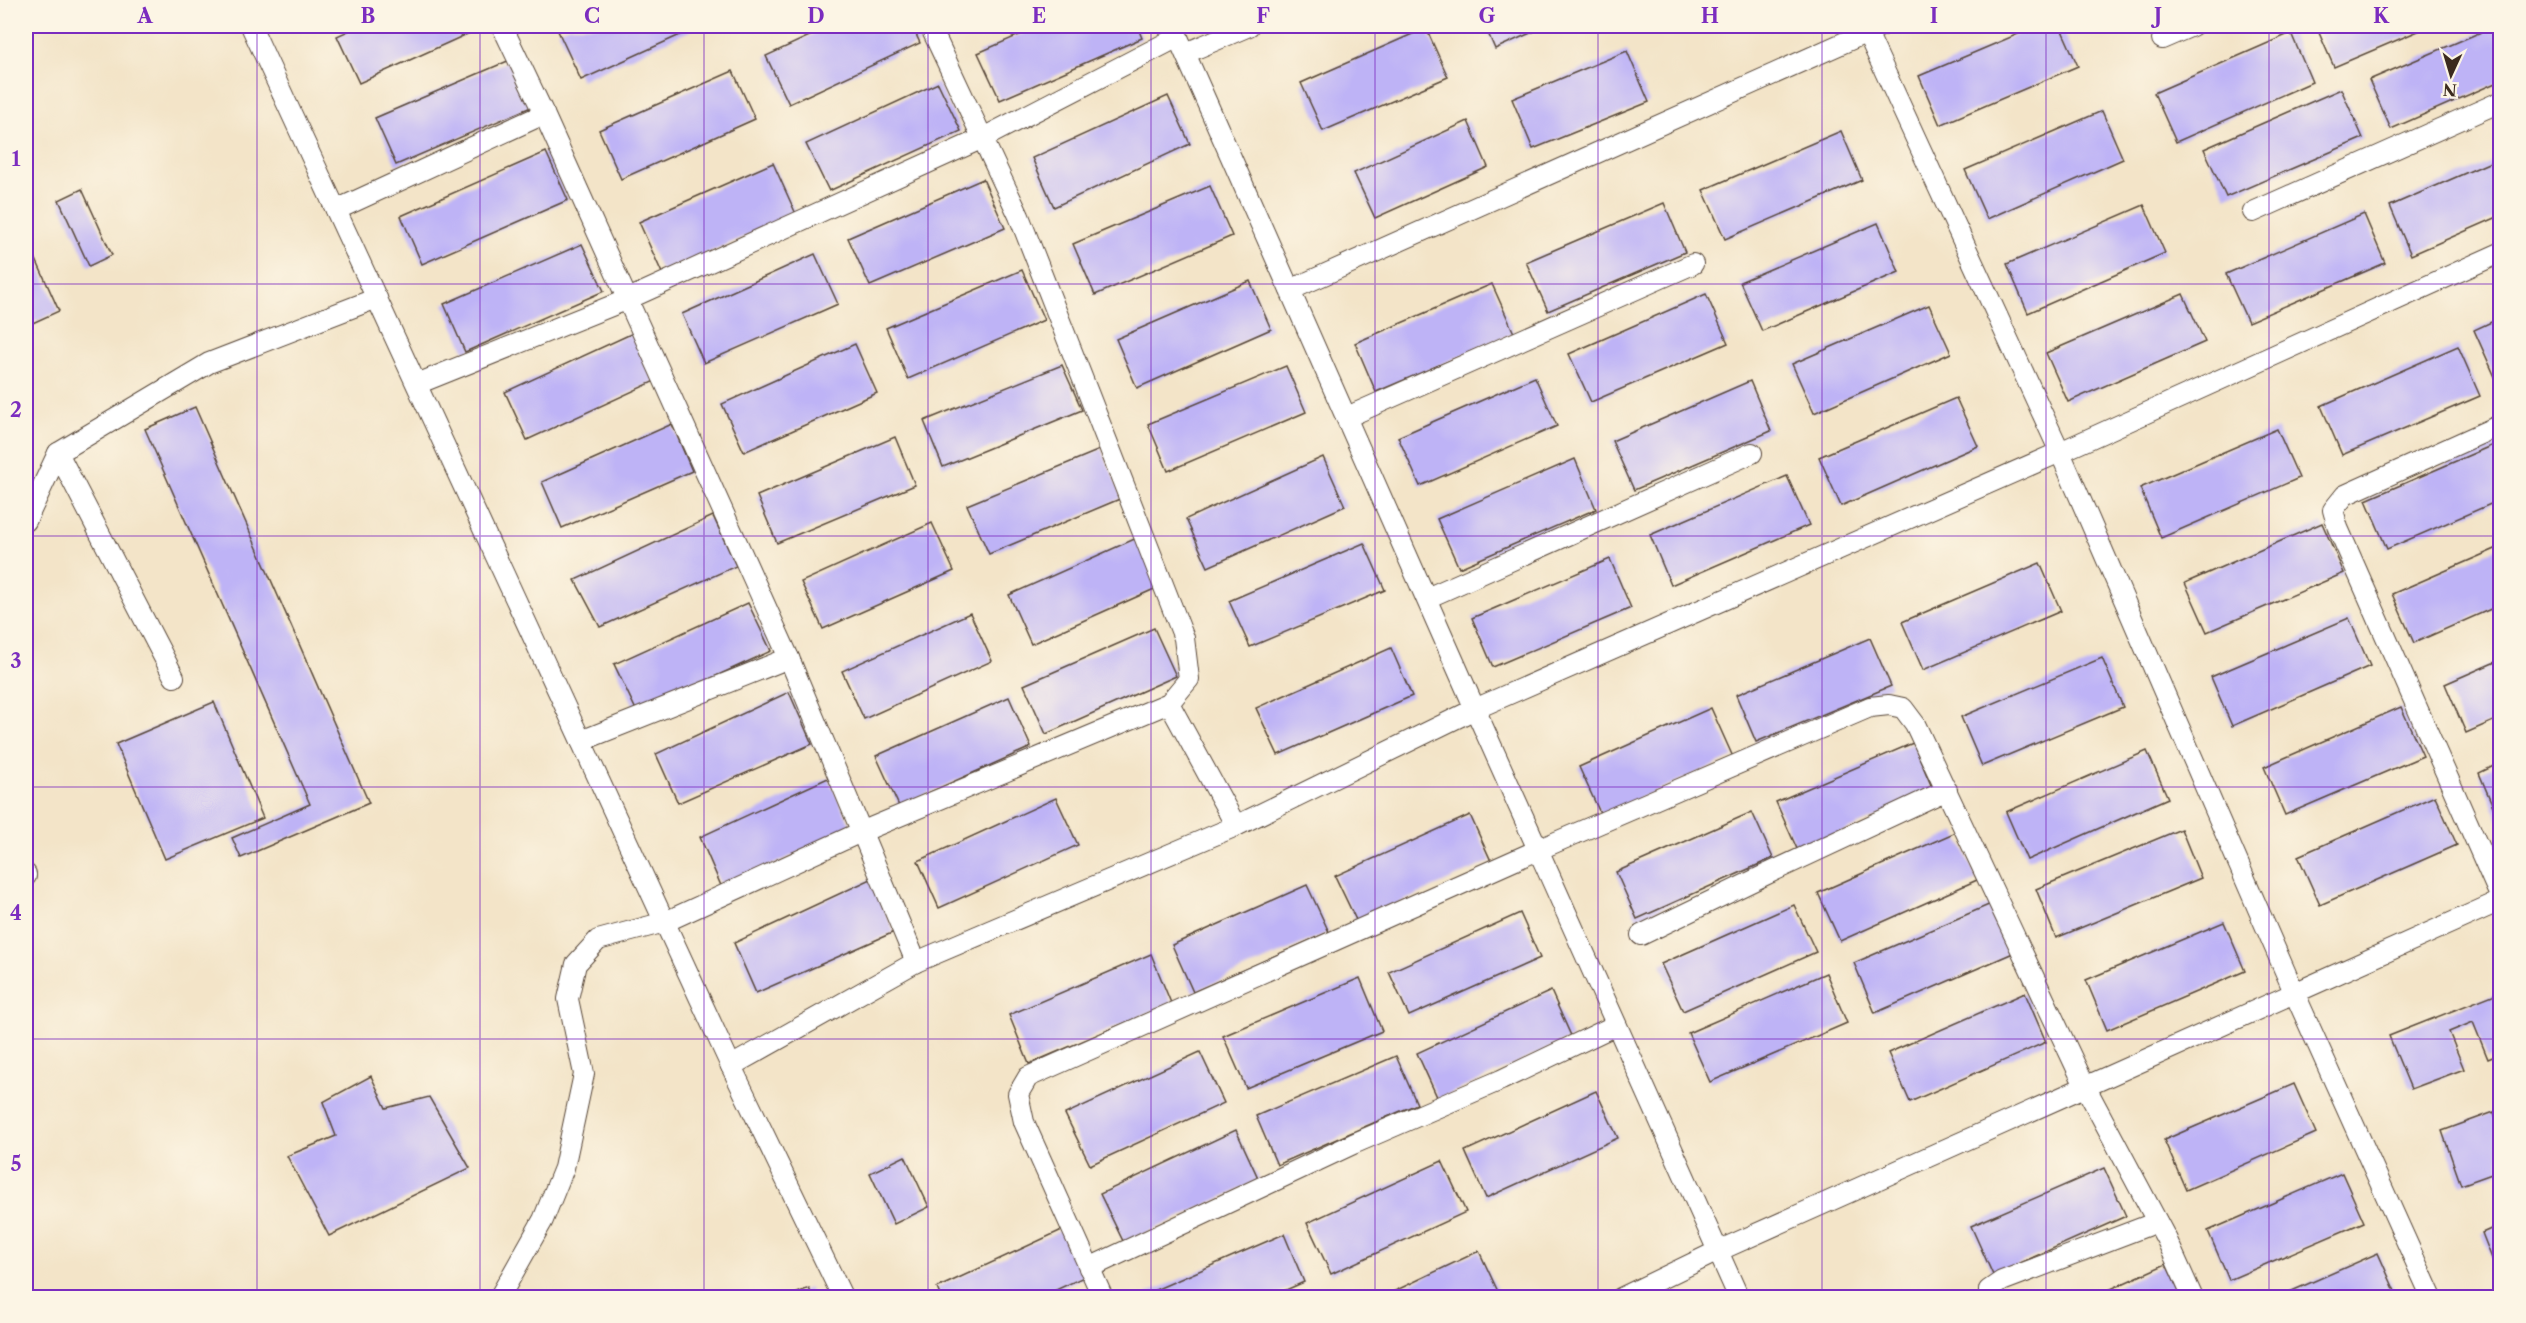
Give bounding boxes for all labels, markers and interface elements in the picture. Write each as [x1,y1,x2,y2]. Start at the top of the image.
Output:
text: A [136,4,153,28]
text: B [361,4,376,28]
text: C [584,4,600,28]
text: D [807,4,825,28]
text: E [1032,4,1046,28]
text: F [1256,4,1270,28]
text: G [1479,4,1496,28]
text: H [1701,4,1719,28]
text: I [1930,4,1938,28]
text: J [2150,4,2162,28]
text: K [2373,4,2390,28]
north arrow [2421,45,2481,105]
text: N [2442,79,2458,100]
text: 1 [12,147,21,171]
text: 2 [10,398,22,422]
text: 3 [10,649,22,673]
text: 4 [10,901,22,925]
text: 5 [10,1152,22,1176]

